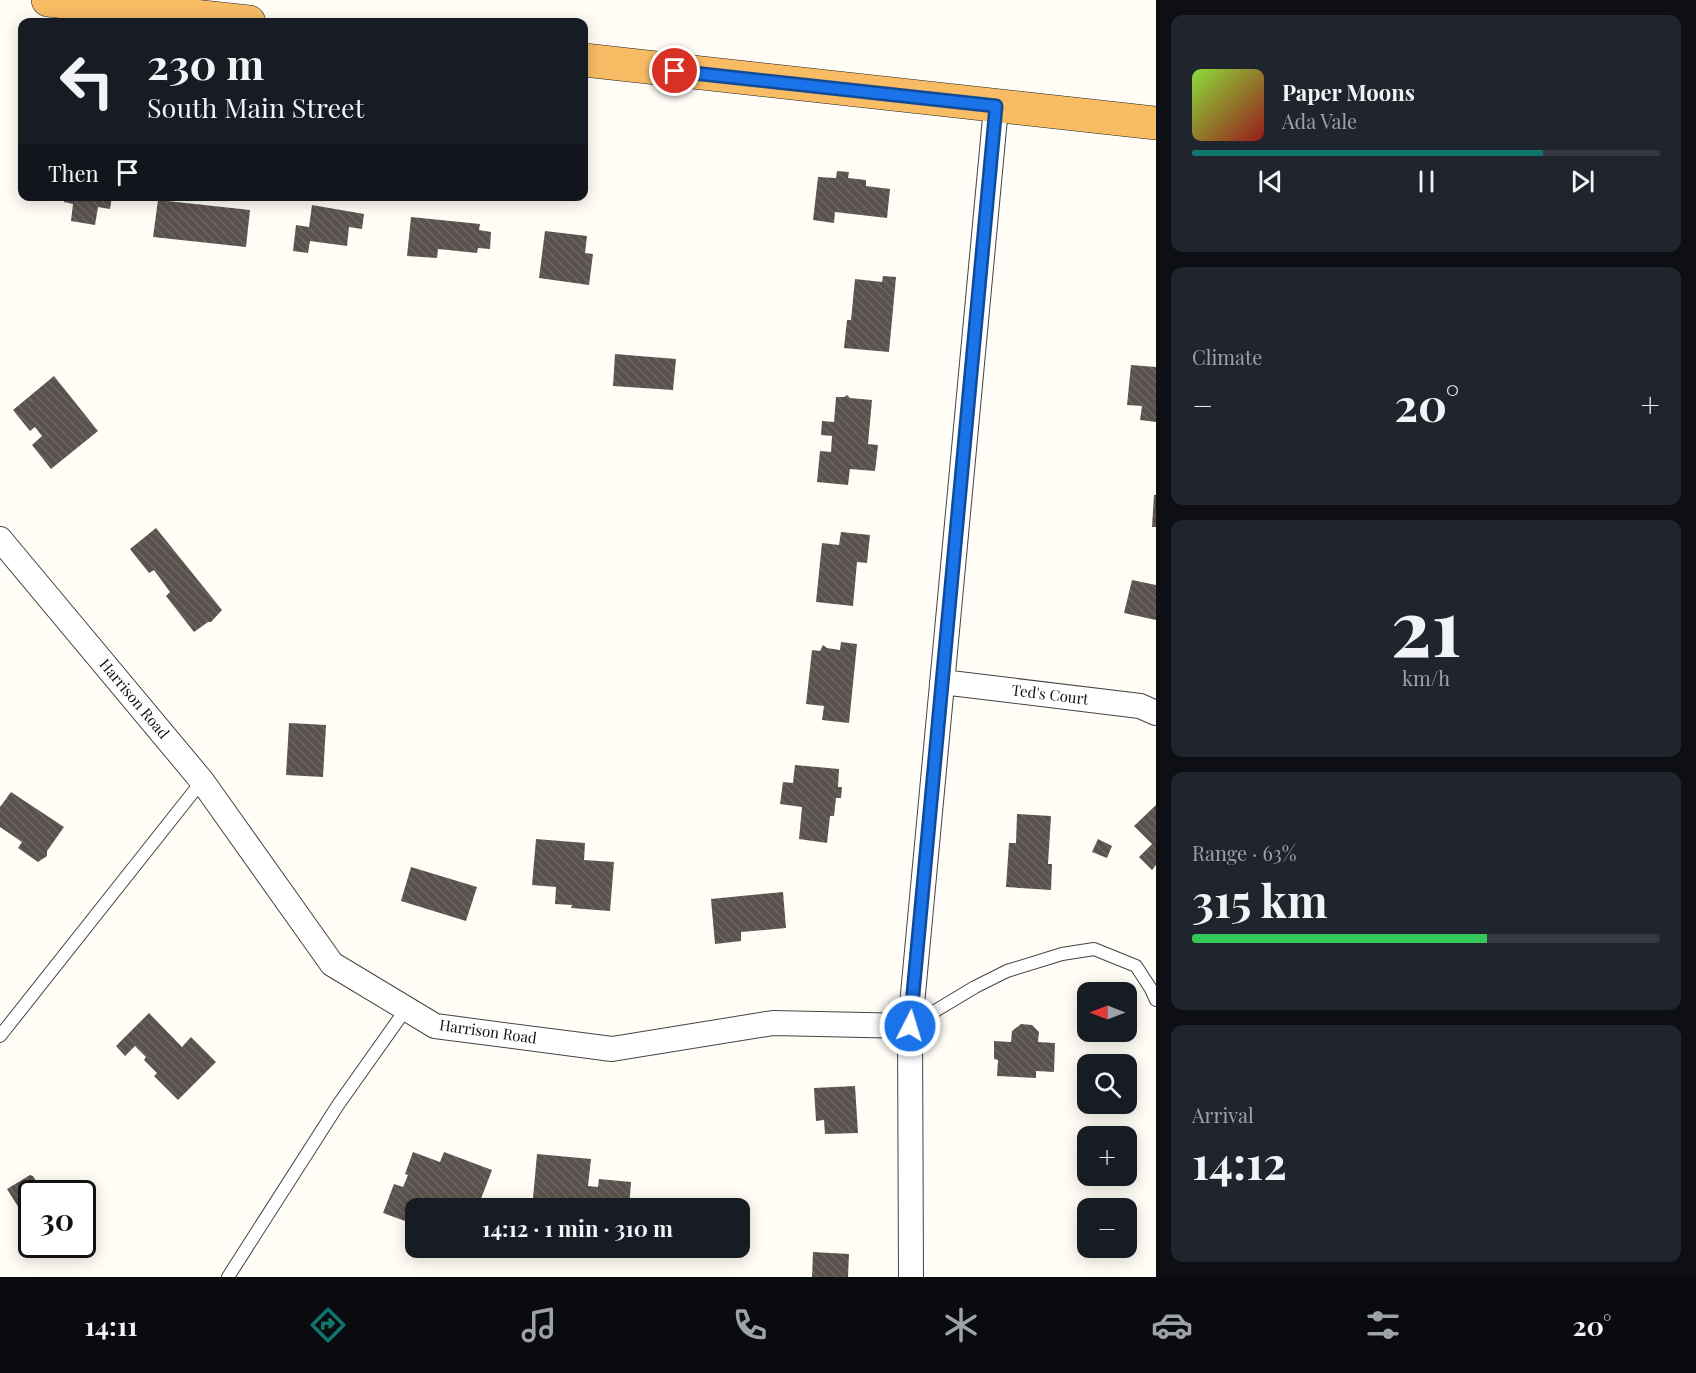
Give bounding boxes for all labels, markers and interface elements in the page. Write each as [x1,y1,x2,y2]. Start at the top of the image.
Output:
text: 230 m [147,35,264,91]
icon: left [48,42,126,120]
pin [649,45,700,96]
icon: arrive [658,54,691,87]
text: Paper Moons [1282,77,1415,107]
text: South Main Street [147,89,364,125]
text: Ada Vale [1282,107,1357,134]
icon: arrive [111,156,144,189]
text: Then [48,158,99,188]
icon: previous [1254,165,1287,198]
icon: pause [1410,165,1443,198]
icon: next [1566,165,1599,198]
text: Climate [1192,343,1262,370]
text: 20° [1395,373,1459,433]
text: − [1192,382,1213,426]
text: + [1641,382,1660,426]
text: 21 [1391,573,1461,677]
street label: Harrison Road [96,654,174,743]
text: km/h [1402,664,1450,691]
street label: Ted's Court [1010,679,1090,709]
text: Range · 63% [1192,839,1297,866]
text: 315 km [1192,869,1328,929]
north arrow [1077,982,1137,1042]
map controls [1077,982,1137,1258]
position arrow [878,994,942,1058]
street label: Harrison Road [438,1014,538,1048]
button: search [1077,1054,1137,1114]
text: Arrival [1192,1101,1254,1128]
button: + [1077,1126,1137,1186]
text: 14:12 [1192,1131,1287,1191]
speed limit sign: 30 [18,1180,96,1258]
button: − [1077,1198,1137,1258]
text: 14:12 · 1 min · 310 m [482,1213,673,1243]
icon: directions [307,1304,349,1346]
icon: music [518,1304,560,1346]
icon: phone [729,1304,771,1346]
icon: climate [940,1304,982,1346]
icon: car [1151,1304,1193,1346]
icon: filters [1362,1304,1404,1346]
text: 14:11 [84,1307,138,1343]
text: 20° [1572,1307,1611,1343]

